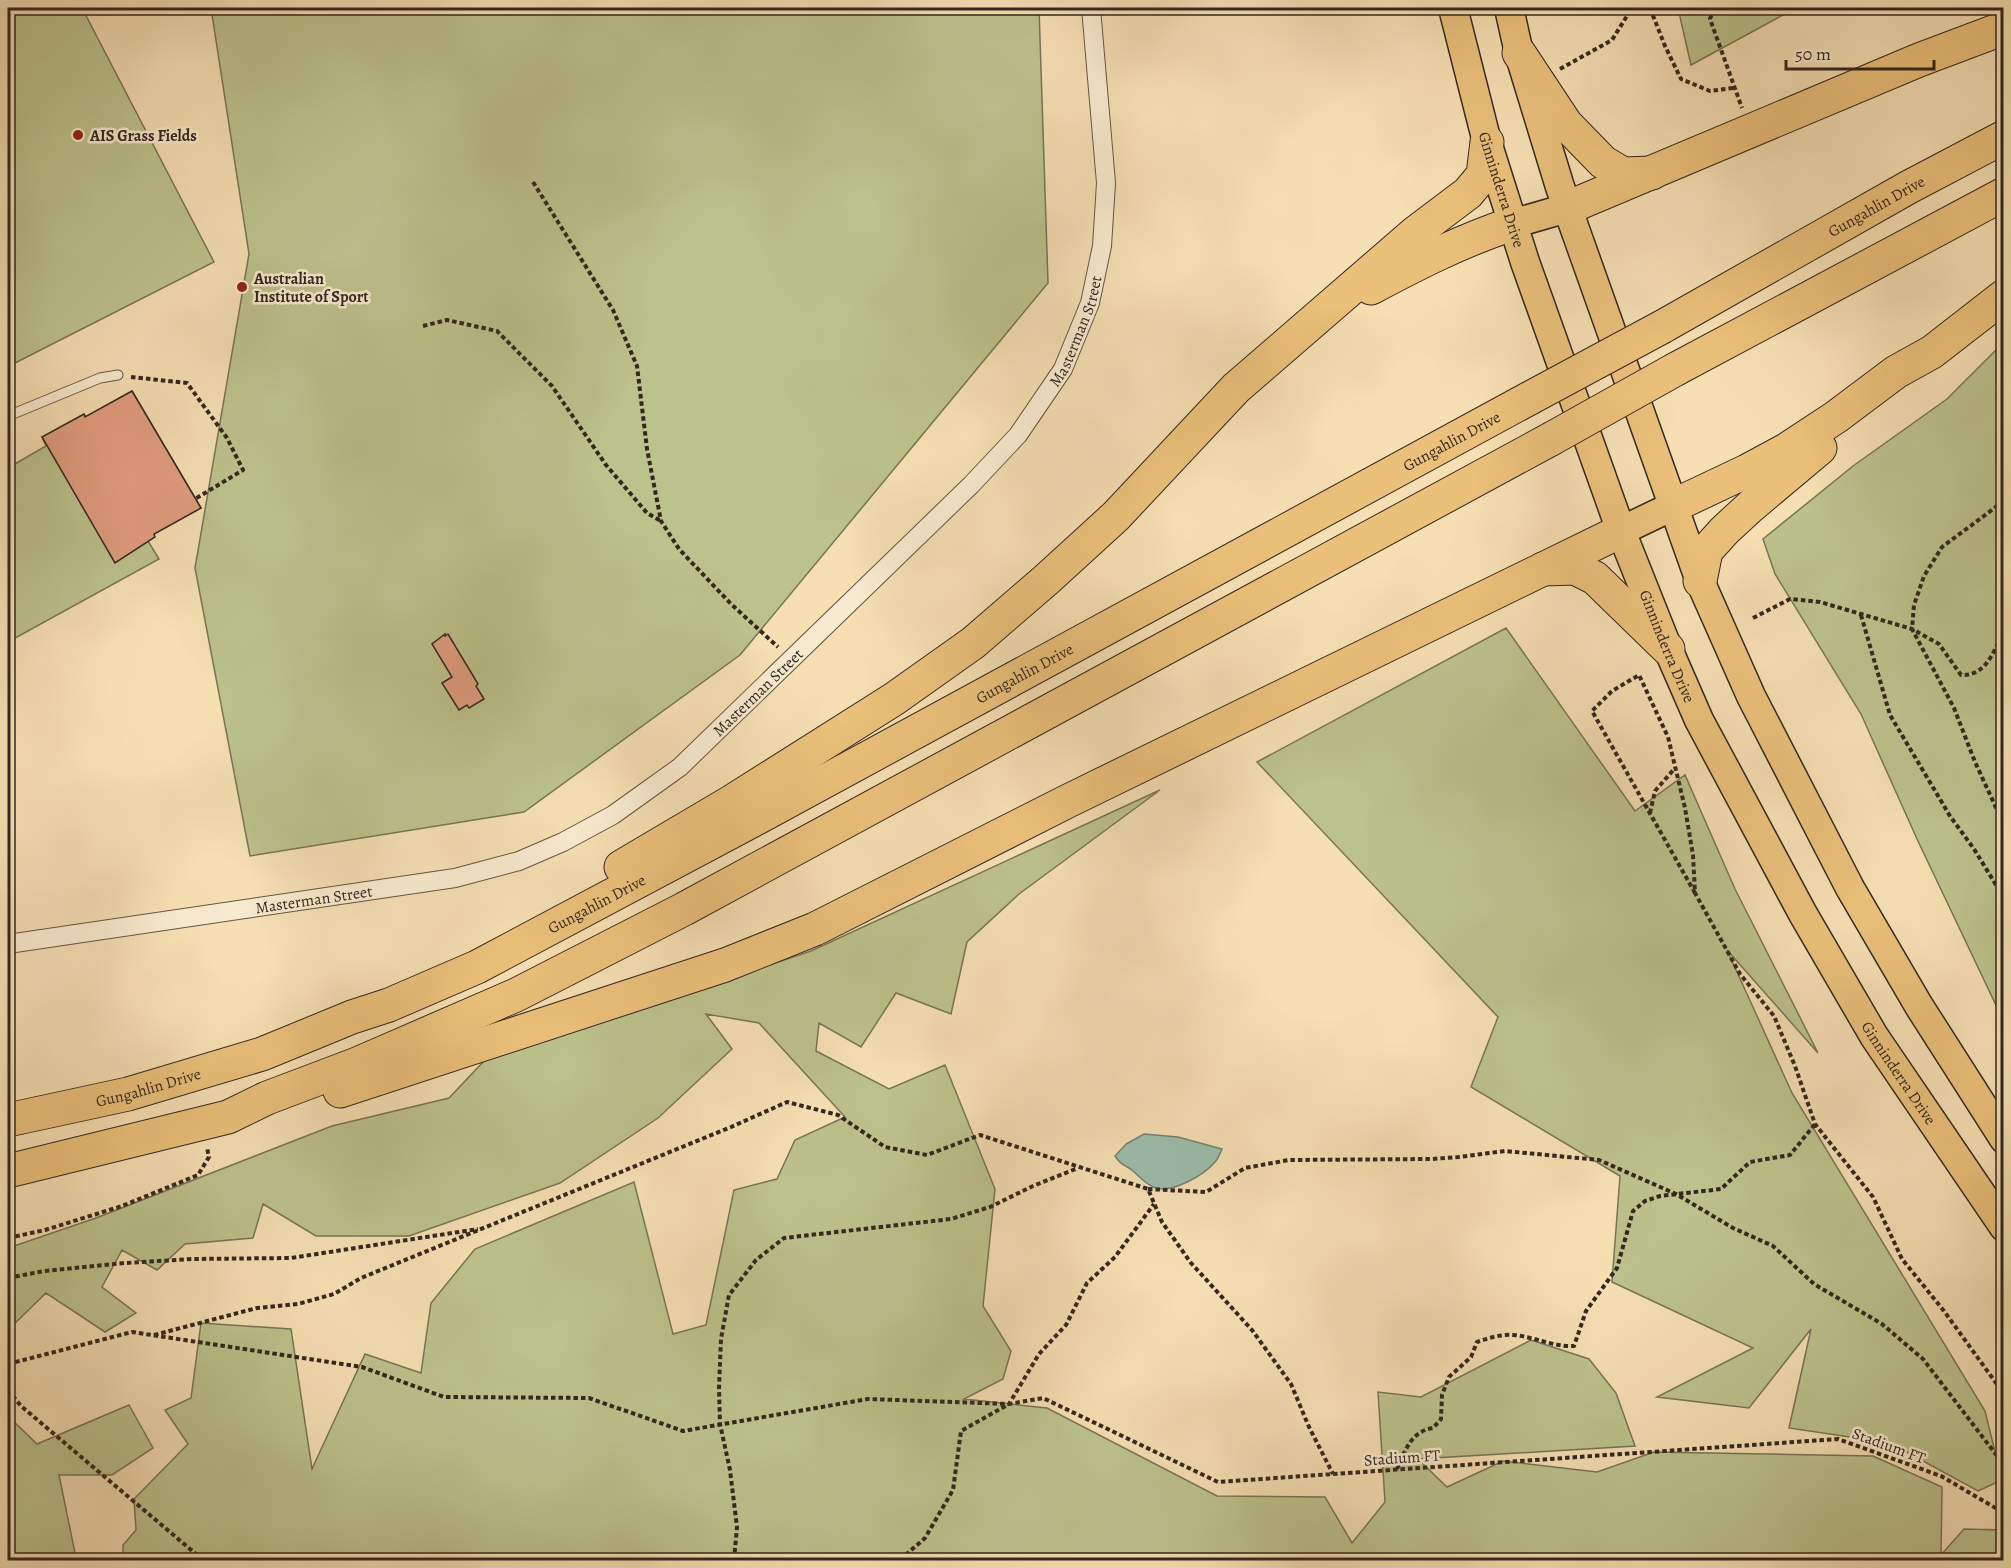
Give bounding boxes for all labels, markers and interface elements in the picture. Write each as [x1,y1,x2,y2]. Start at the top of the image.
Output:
scale bar [1786,33,1934,71]
text: 50 m [1795,42,1831,66]
place label: AIS Grass Fields [89,125,197,147]
marker: AIS Grass Fields [71,128,85,142]
street label: Ginninderra Drive [1473,130,1530,250]
street label: Gungahlin Drive [1824,171,1929,243]
place label: Australian Institute of Sport [253,268,369,308]
street label: Masterman Street [1044,274,1107,391]
marker: Australian Institute of Sport [235,280,249,294]
street label: Gungahlin Drive [1399,406,1504,477]
street label: Ginninderra Drive [1634,587,1700,706]
street label: Gungahlin Drive [972,638,1077,709]
street label: Masterman Street [708,644,808,742]
street label: Gungahlin Drive [544,869,650,939]
street label: Masterman Street [254,880,374,919]
street label: Ginninderra Drive [1856,1017,1941,1129]
street label: Gungahlin Drive [94,1063,203,1113]
street label: Stadium FT [1849,1423,1929,1469]
street label: Stadium FT [1363,1444,1441,1472]

